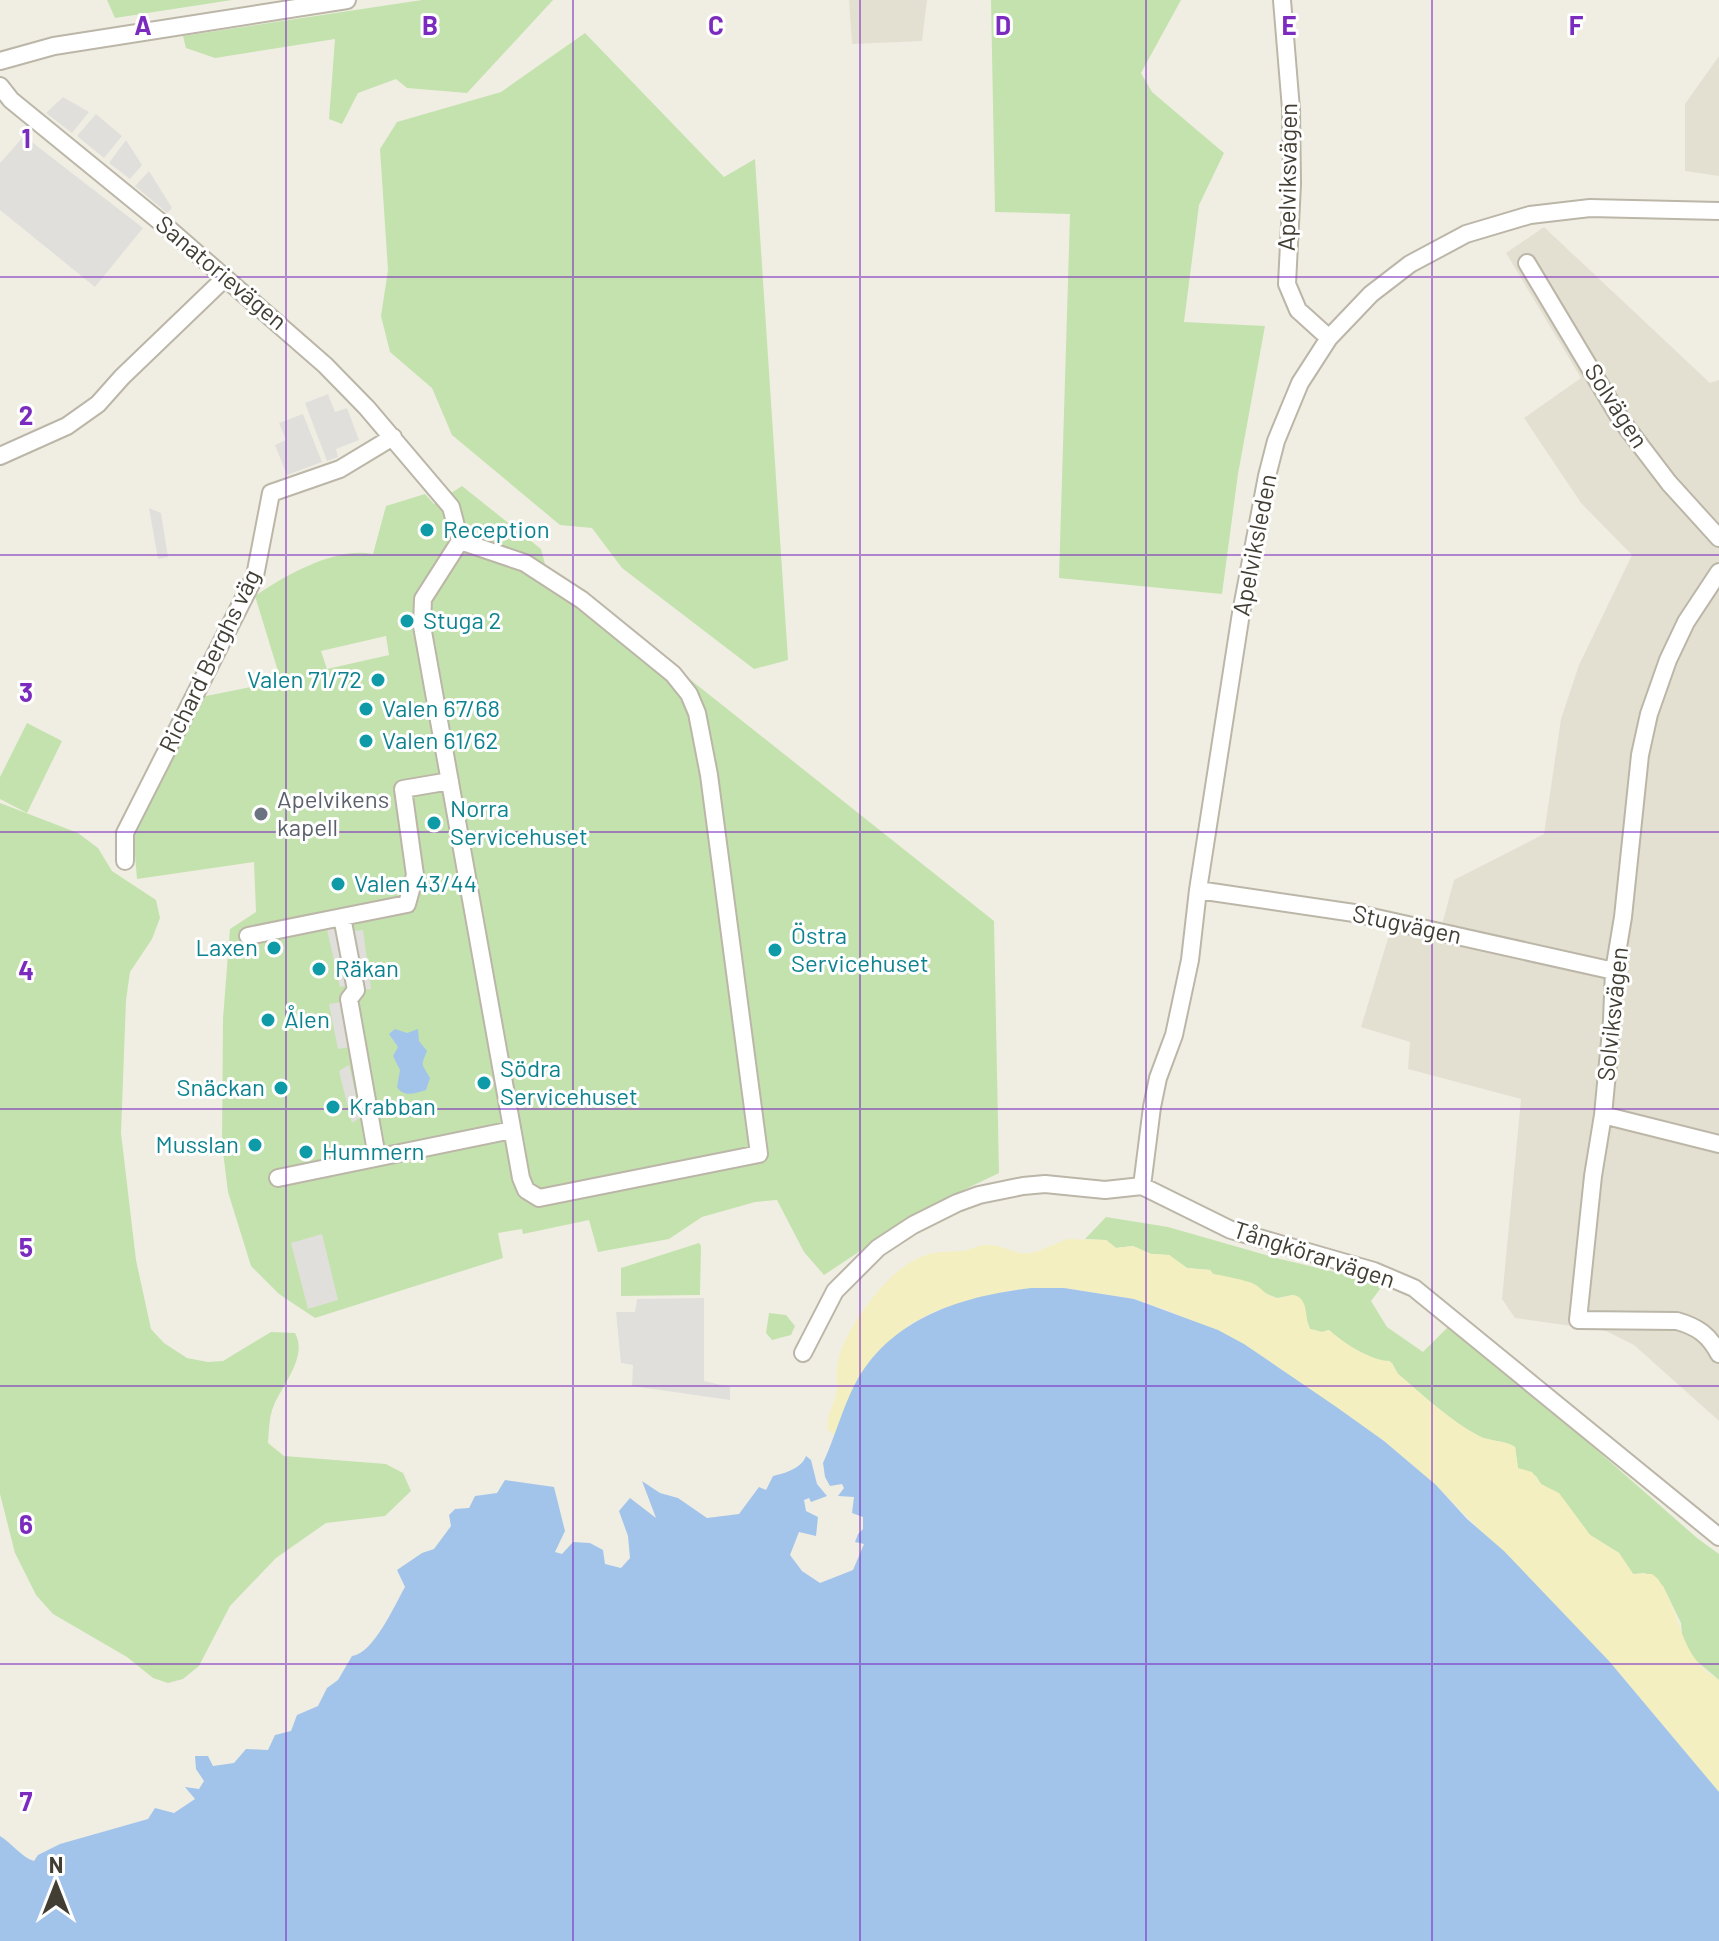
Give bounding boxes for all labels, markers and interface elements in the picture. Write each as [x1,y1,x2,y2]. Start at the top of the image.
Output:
text: A [134,9,152,40]
text: B [422,9,438,40]
text: C [708,9,724,40]
text: D [995,9,1011,40]
text: E [1281,9,1297,40]
text: F [1569,9,1584,40]
street label: Apelviksvägen [1271,103,1302,251]
text: 1 [21,122,31,153]
street label: Sanatorievägen [151,209,293,335]
street label: Solvägen [1579,358,1655,453]
text: 2 [19,399,33,430]
street label: Apelviksleden [1226,471,1282,618]
place label: Reception [443,514,550,543]
marker: Reception [418,521,436,539]
street label: Richard Berghs väg [152,564,265,756]
place label: Stuga 2 [423,605,501,634]
marker: Stuga 2 [398,612,416,630]
place label: Valen 71/72 [247,664,362,693]
marker: Valen 71/72 [369,671,387,689]
text: 3 [19,676,33,707]
place label: Valen 67/68 [382,693,500,722]
marker: Valen 67/68 [357,700,375,718]
place label: Valen 61/62 [382,725,498,754]
marker: Valen 61/62 [357,732,375,750]
place label: Apelvikens kapell [277,784,389,841]
place label: Norra Servicehuset [450,793,588,850]
marker: Apelvikens kapell [252,805,270,823]
marker: Norra Servicehuset [425,814,443,832]
place label: Valen 43/44 [354,868,477,897]
marker: Valen 43/44 [329,875,347,893]
street label: Stugvägen [1350,898,1464,949]
place label: Östra Servicehuset [791,920,929,977]
place label: Laxen [195,932,258,961]
marker: Laxen [265,939,283,957]
marker: Östra Servicehuset [766,941,784,959]
street label: Solviksvägen [1590,945,1633,1082]
place label: Räkan [335,953,399,982]
text: 4 [18,954,34,985]
marker: Räkan [310,960,328,978]
place label: Ålen [284,1004,330,1033]
marker: Ålen [259,1011,277,1029]
place label: Södra Servicehuset [500,1053,638,1110]
place label: Snäckan [176,1072,265,1101]
marker: Södra Servicehuset [475,1074,493,1092]
marker: Snäckan [272,1079,290,1097]
place label: Krabban [349,1091,436,1120]
marker: Krabban [324,1098,342,1116]
place label: Musslan [156,1129,239,1158]
marker: Musslan [246,1136,264,1154]
place label: Hummern [322,1136,425,1165]
marker: Hummern [297,1143,315,1161]
street label: Tångkörarvägen [1230,1214,1399,1293]
text: 5 [19,1231,33,1262]
text: 6 [19,1508,33,1539]
text: 7 [20,1785,33,1816]
north arrow [16,1845,96,1925]
text: N [49,1851,63,1877]

